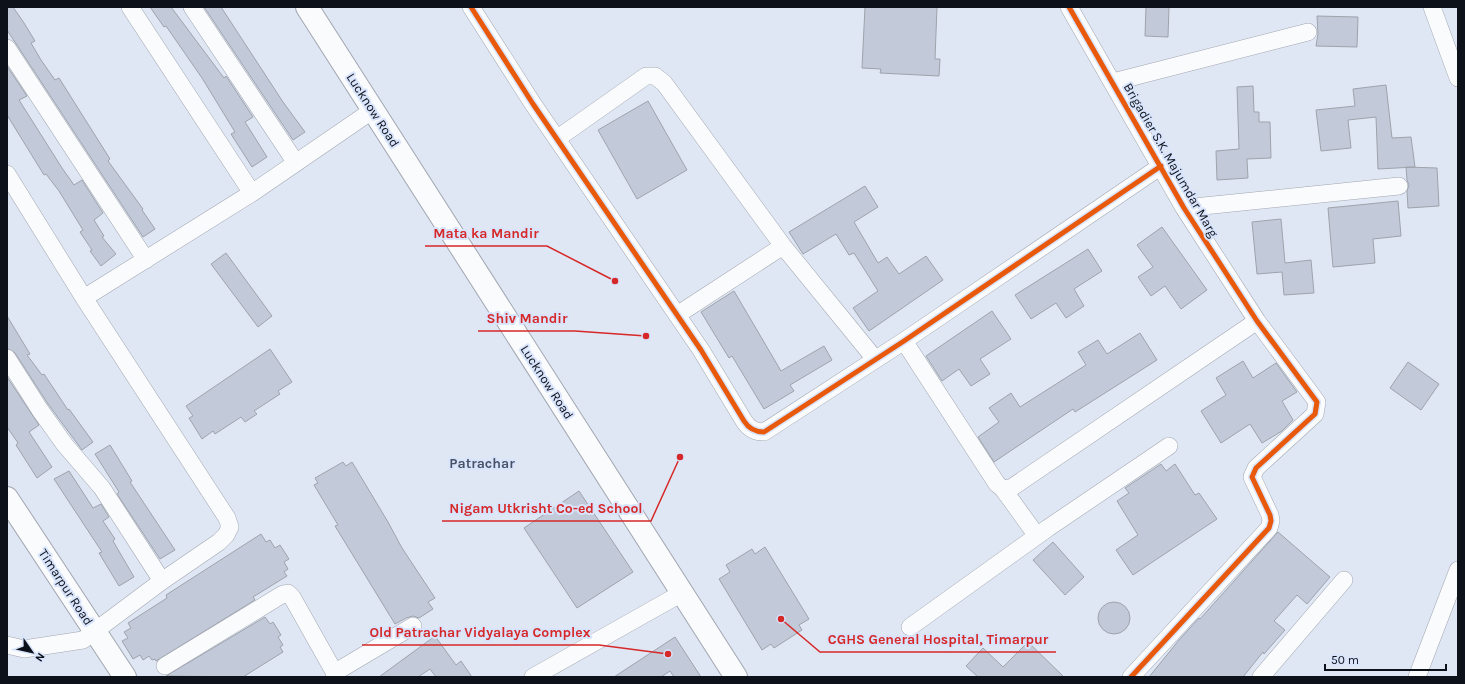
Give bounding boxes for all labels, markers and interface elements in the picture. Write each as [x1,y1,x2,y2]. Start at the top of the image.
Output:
street label: Lucknow Road [343,70,403,150]
street label: Brigadier S.K. Majumdar Marg [1121,80,1222,240]
callout: Mata ka Mandir [425,220,547,246]
text: Mata ka Mandir [433,225,539,242]
callout: Shiv Mandir [478,305,575,331]
text: Shiv Mandir [487,310,568,327]
street label: Lucknow Road [517,342,577,422]
district label: Patrachar [449,455,515,472]
callout: Nigam Utkrisht Co-ed School [442,495,651,521]
text: Nigam Utkrisht Co-ed School [449,500,643,517]
street label: Timarpur Road [36,546,96,628]
callout: Old Patrachar Vidyalaya Complex [362,619,599,645]
text: Old Patrachar Vidyalaya Complex [370,624,591,641]
callout: CGHS General Hospital, Timarpur [820,626,1056,652]
text: CGHS General Hospital, Timarpur [828,631,1049,648]
north arrow [12,632,52,672]
scale bar [1325,646,1446,672]
text: N [32,650,47,664]
text: 50 m [1331,653,1359,667]

